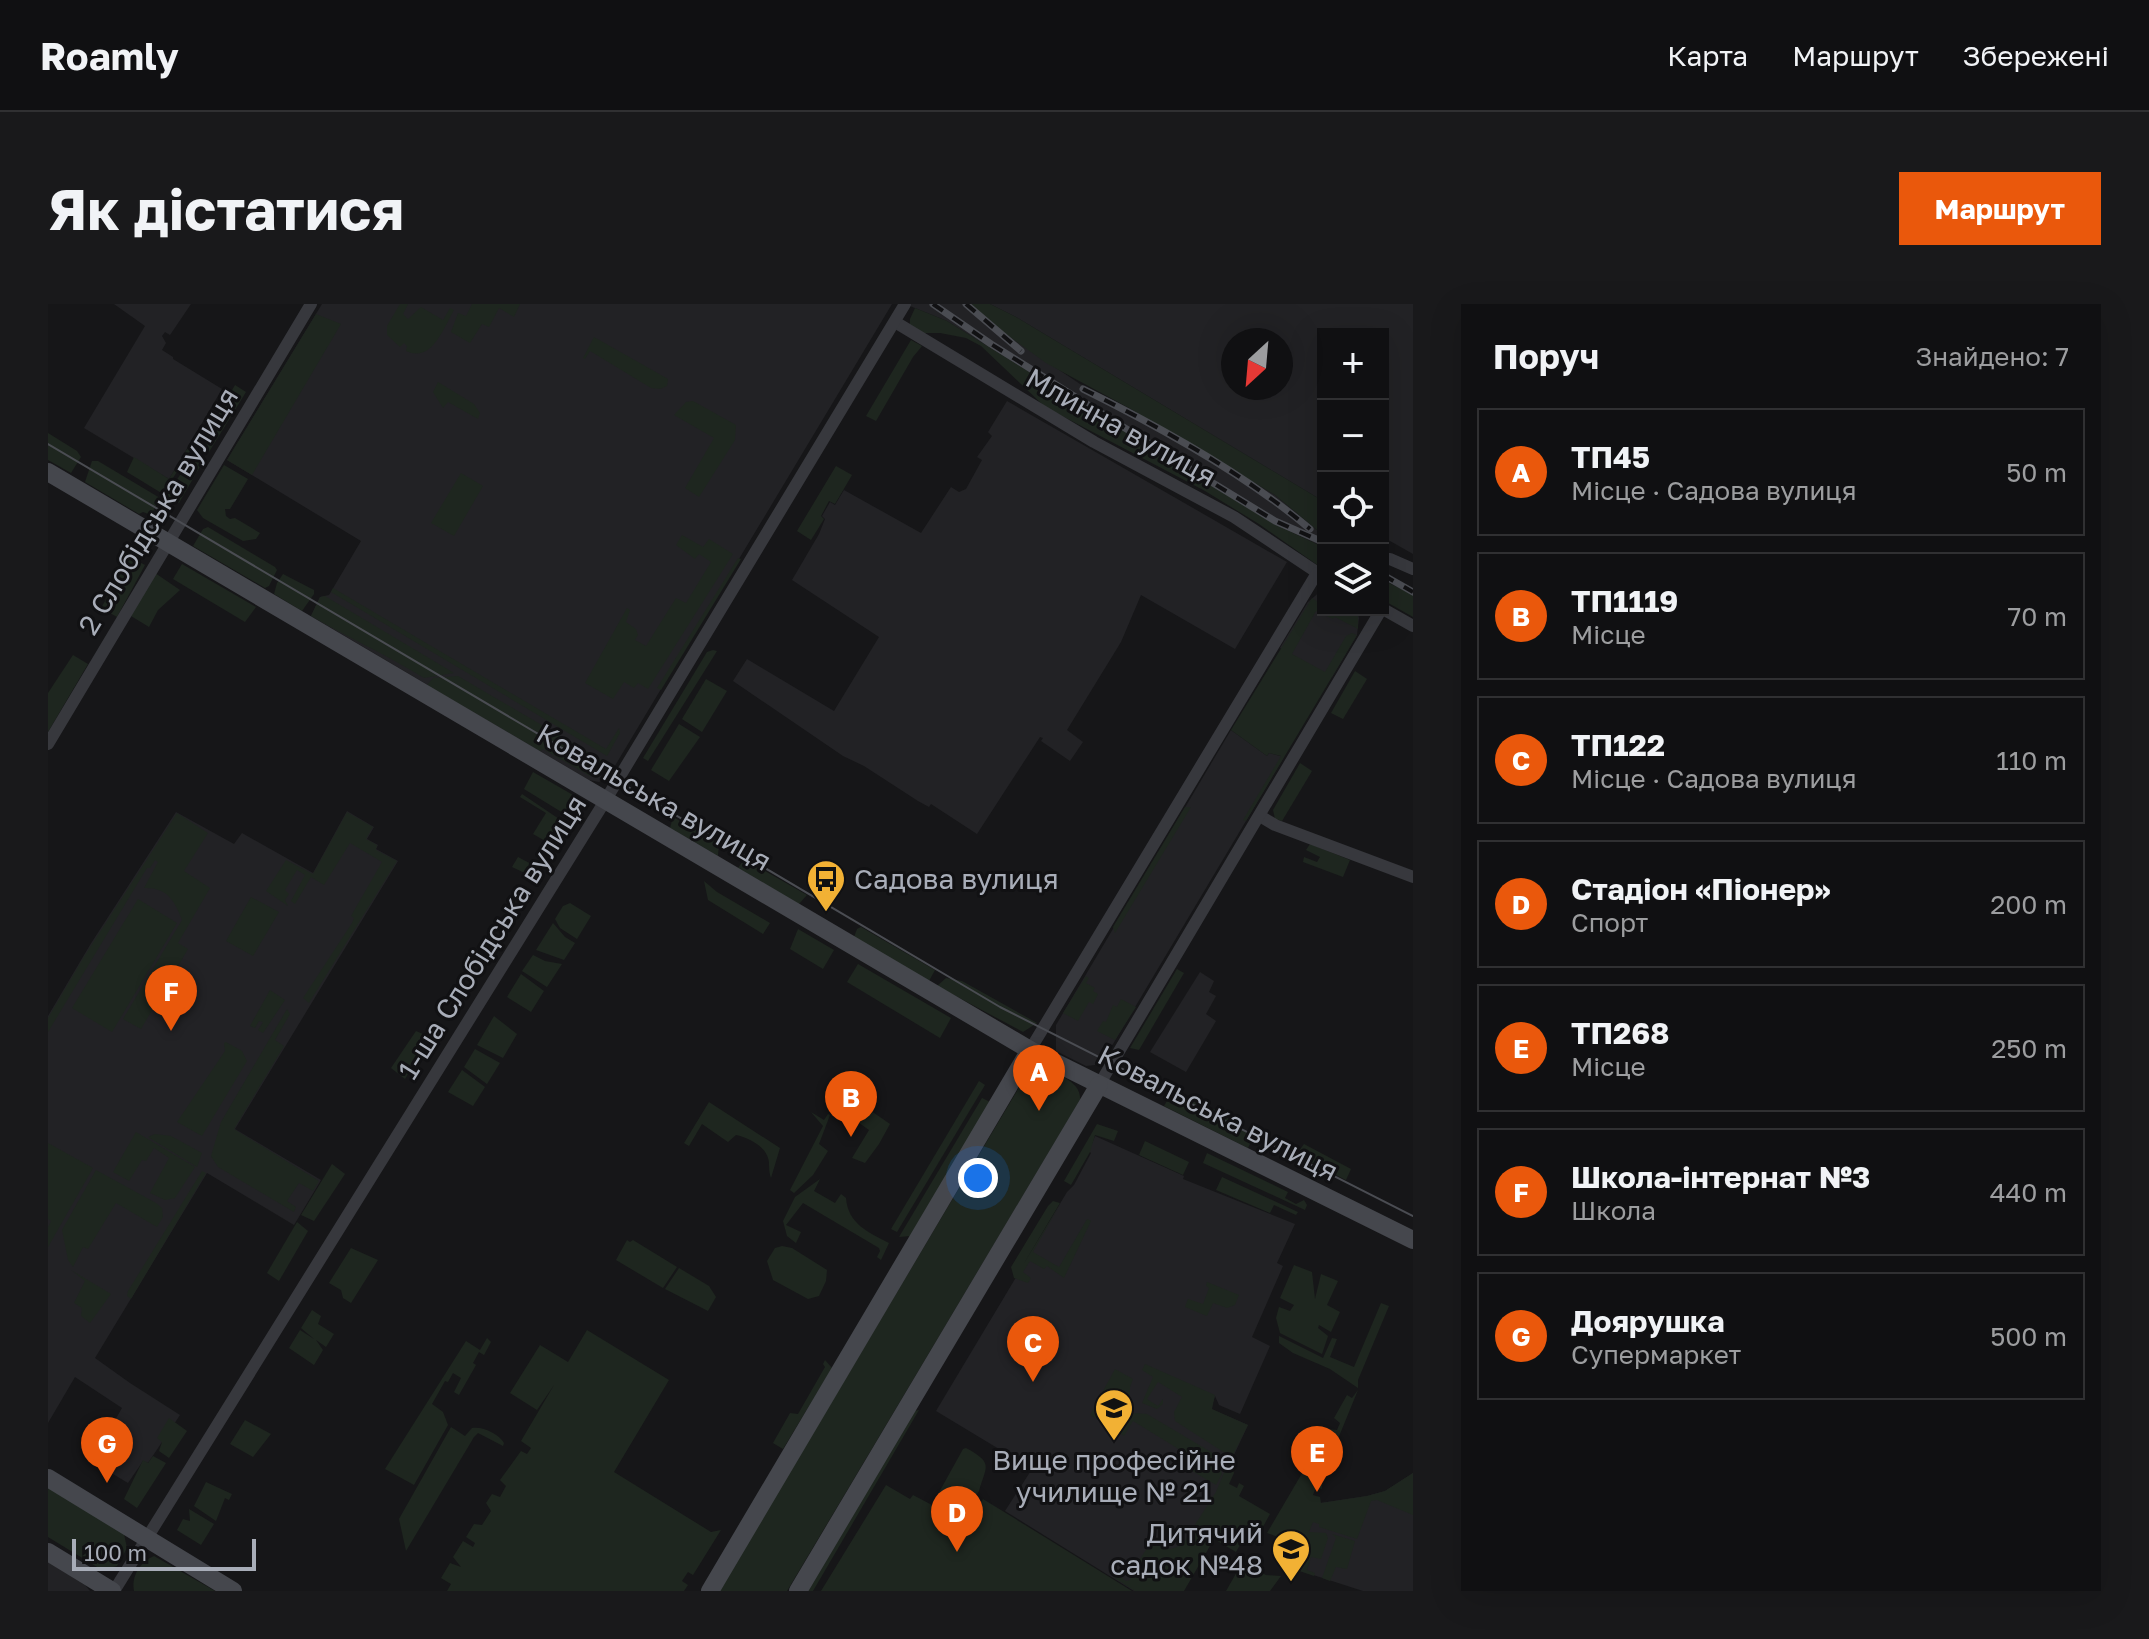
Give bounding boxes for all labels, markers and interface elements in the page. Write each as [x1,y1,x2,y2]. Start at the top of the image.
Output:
text: Roamly [40,33,179,78]
text: Карта [1667,39,1748,72]
text: Маршрут [1792,39,1919,72]
text: Збережені [1963,39,2109,72]
button: Маршрут [1899,172,2101,245]
text: Як дістатися [48,175,404,242]
north arrow [1221,328,1293,400]
map controls [1317,328,1389,616]
button: + [1317,328,1389,400]
text: Поруч [1493,336,1599,376]
text: Знайдено: 7 [1916,341,2069,372]
street label: Млинна вулиця [1021,361,1222,492]
street label: 2 Слобідська вулиця [71,381,244,640]
button: − [1317,400,1389,472]
text: ТП45 [1571,439,1650,475]
text: A [1512,457,1530,488]
text: 50 m [2006,457,2067,488]
button: locate [1317,472,1389,544]
text: Місце · Садова вулиця [1571,475,1857,506]
button: layers [1317,544,1389,616]
text: ТП1119 [1571,583,1678,619]
text: B [1512,601,1530,632]
text: 70 m [2008,601,2067,632]
text: Місце [1571,619,1646,650]
street label: Ковальська вулиця [531,716,777,877]
text: ТП122 [1571,727,1665,763]
text: C [1512,745,1530,776]
text: 110 m [1996,745,2067,776]
text: Місце · Садова вулиця [1571,763,1857,794]
street label: 1-ша Слобідська вулиця [391,789,593,1085]
bus stop icon: Садова вулиця [805,858,847,913]
place label: Садова вулиця [854,862,1059,895]
text: Стадіон «Піонер» [1571,871,1831,907]
text: D [1512,889,1530,920]
text: 200 m [1990,889,2067,920]
text: Спорт [1571,907,1648,938]
pin: F [145,965,197,1031]
text: ТП268 [1571,1015,1670,1051]
text: E [1513,1033,1529,1064]
text: 250 m [1991,1033,2067,1064]
street label: Ковальська вулиця [1093,1038,1344,1187]
pin: A [1013,1045,1065,1111]
text: Місце [1571,1051,1646,1082]
pin: B [825,1071,877,1137]
your location [958,1158,998,1198]
text: Школа-інтернат №3 [1571,1159,1870,1195]
text: F [1513,1177,1529,1208]
text: 440 m [1990,1177,2067,1208]
text: Школа [1571,1195,1656,1226]
text: Доярушка [1571,1303,1725,1339]
pin: C [1007,1316,1059,1382]
text: G [1511,1321,1531,1352]
text: 500 m [1990,1321,2067,1352]
text: Супермаркет [1571,1339,1741,1370]
school or university icon: Вище професійне училище № 21 [1093,1387,1135,1442]
pin: G [81,1417,133,1483]
pin: E [1291,1426,1343,1492]
place label: Вище професійне училище № 21 [992,1443,1236,1508]
pin: D [931,1486,983,1552]
place label: Дитячий садок №48 [1110,1516,1263,1581]
school or university icon: Дитячий садок №48 [1270,1528,1312,1583]
scale bar [72,1535,256,1571]
text: 100 m [84,1539,147,1566]

